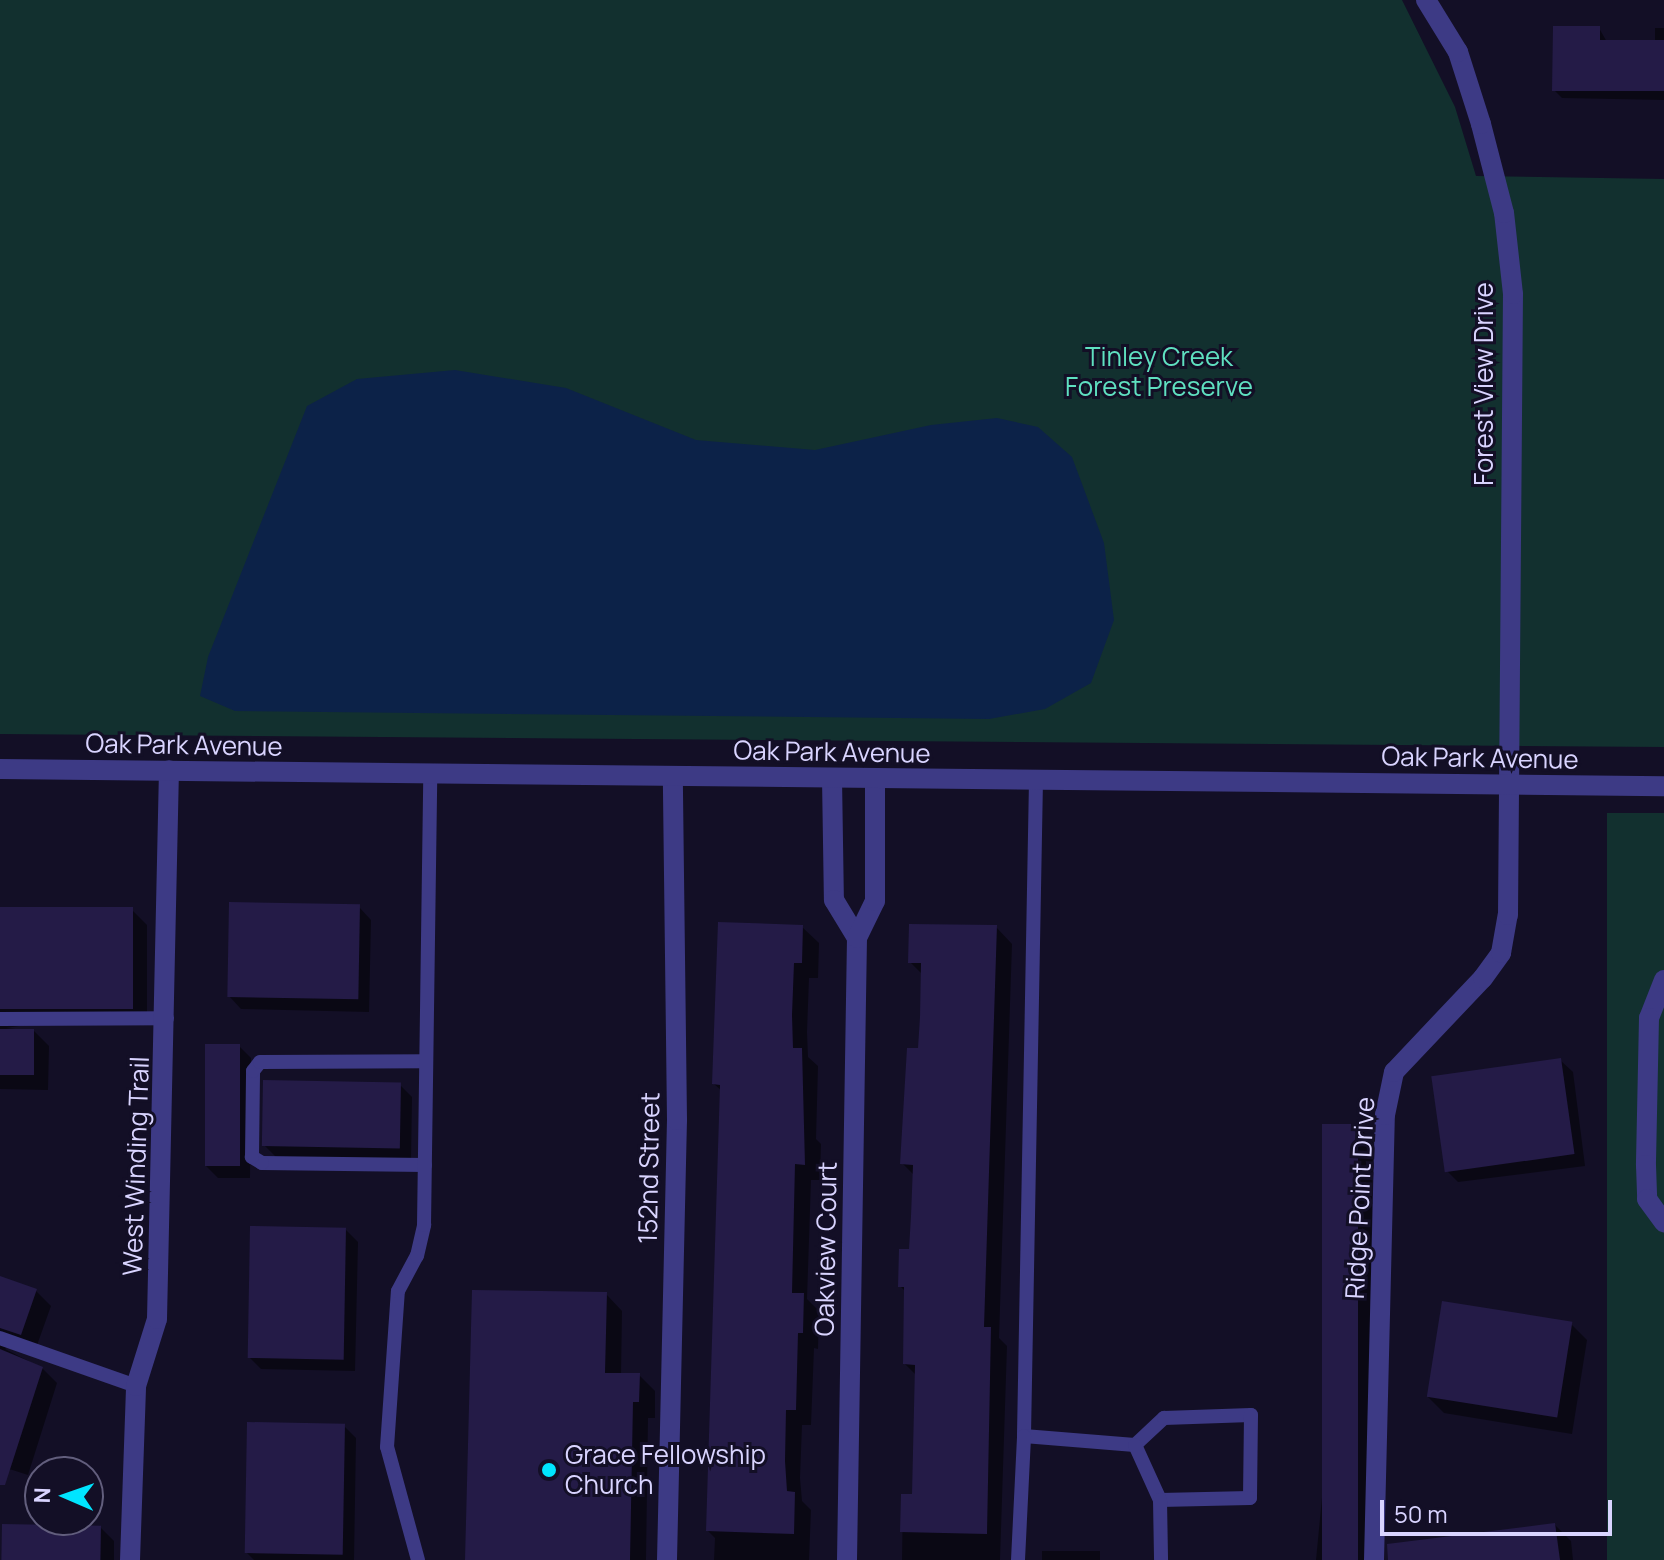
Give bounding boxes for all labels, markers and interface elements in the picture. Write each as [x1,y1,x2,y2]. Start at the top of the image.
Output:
street label: Forest View Drive [1468,282,1500,486]
park label: Tinley Creek Forest Preserve [1065,341,1253,402]
street label: Oak Park Avenue [85,728,283,762]
street label: Oak Park Avenue [733,735,931,769]
street label: Oak Park Avenue [1381,741,1579,775]
street label: West Winding Trail [117,1056,155,1276]
street label: 152nd Street [632,1092,666,1244]
street label: Ridge Point Drive [1339,1096,1381,1300]
street label: Oakview Court [809,1162,843,1336]
place label: Grace Fellowship Church [565,1439,766,1500]
north arrow [24,1456,104,1536]
marker: Grace Fellowship Church [540,1461,558,1479]
scale bar [1384,1484,1616,1534]
text: N [27,1487,57,1504]
text: 50 m [1394,1497,1448,1530]

